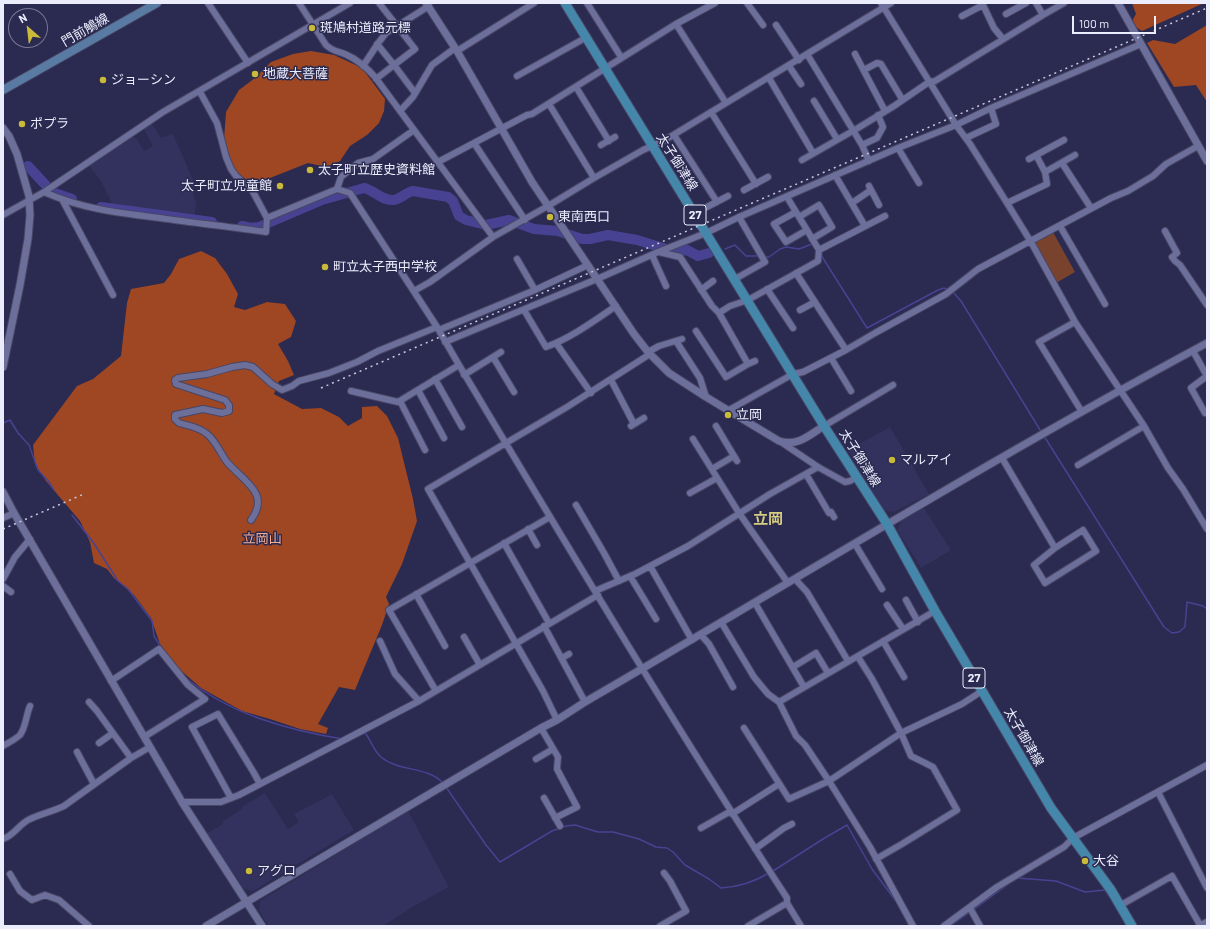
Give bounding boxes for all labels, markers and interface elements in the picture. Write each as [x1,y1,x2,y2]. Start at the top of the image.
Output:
north arrow [8,8,48,48]
scale bar [1074,8,1158,34]
text: N [16,10,29,25]
street label: 門前鵤線 [59,10,111,50]
text: 100 m [1079,16,1109,30]
place label: 斑鳩村道路元標 [320,20,411,36]
marker: 斑鳩村道路元標 [307,23,317,33]
place label: 地蔵大菩薩 [263,66,328,82]
marker: 地蔵大菩薩 [250,69,260,79]
place label: ジョーシン [111,72,176,88]
marker: ジョーシン [98,75,108,85]
place label: ポプラ [30,116,69,132]
marker: ポプラ [17,119,27,129]
street label: 太子御津線 [653,130,701,194]
place label: 太子町立歴史資料館 [318,162,435,178]
marker: 太子町立歴史資料館 [305,165,315,175]
place label: 太子町立児童館 [181,178,272,194]
marker: 太子町立児童館 [275,181,285,191]
road number: 27 [684,205,706,225]
place label: 東南西口 [558,209,610,225]
marker: 東南西口 [545,212,555,222]
place label: 町立太子西中学校 [333,259,437,275]
marker: 町立太子西中学校 [320,262,330,272]
place label: 立岡 [736,407,762,423]
marker: 立岡 [723,410,733,420]
street label: 太子御津線 [836,426,884,490]
place label: マルアイ [900,452,952,468]
marker: マルアイ [887,455,897,465]
district label: 立岡 [753,510,783,528]
park label: 立岡山 [243,531,281,547]
road number: 27 [963,668,985,688]
street label: 太子御津線 [1001,705,1047,769]
place label: 大谷 [1093,853,1119,869]
marker: 大谷 [1080,856,1090,866]
place label: アグロ [257,863,296,879]
marker: アグロ [244,866,254,876]

